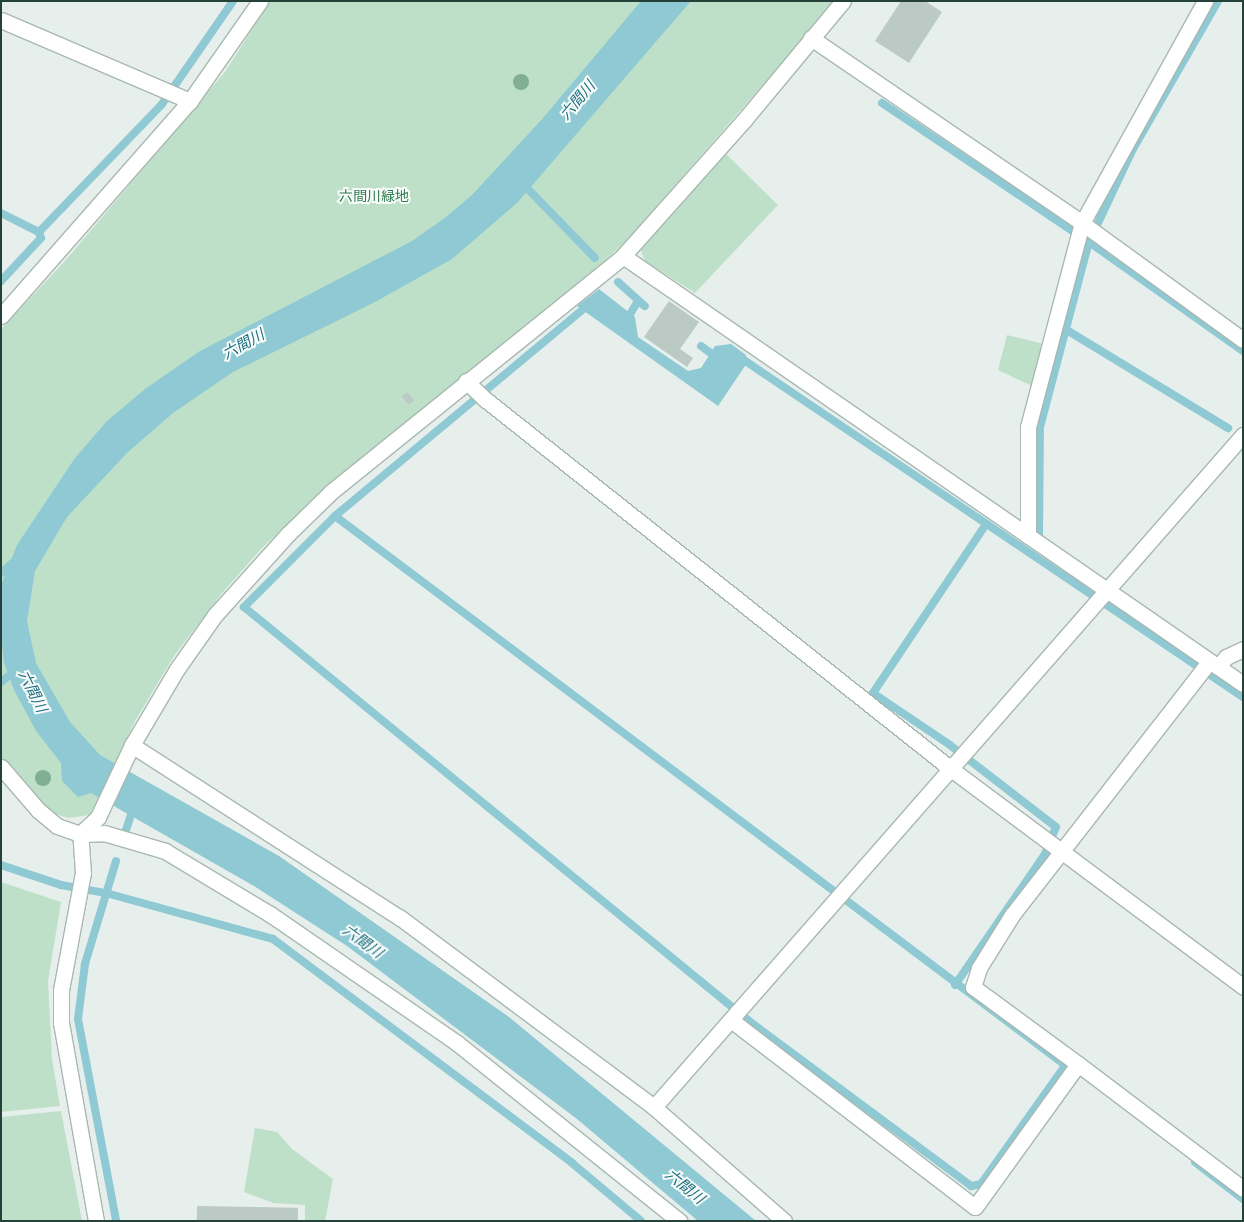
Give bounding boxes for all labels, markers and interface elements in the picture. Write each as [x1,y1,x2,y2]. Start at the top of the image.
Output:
water label: 六間川 [556,77,598,123]
park label: 六間川緑地 [339,188,409,204]
water label: 六間川 [219,325,267,363]
water label: 六間川 [15,667,51,715]
water label: 六間川 [340,920,386,962]
water label: 六間川 [662,1165,708,1207]

